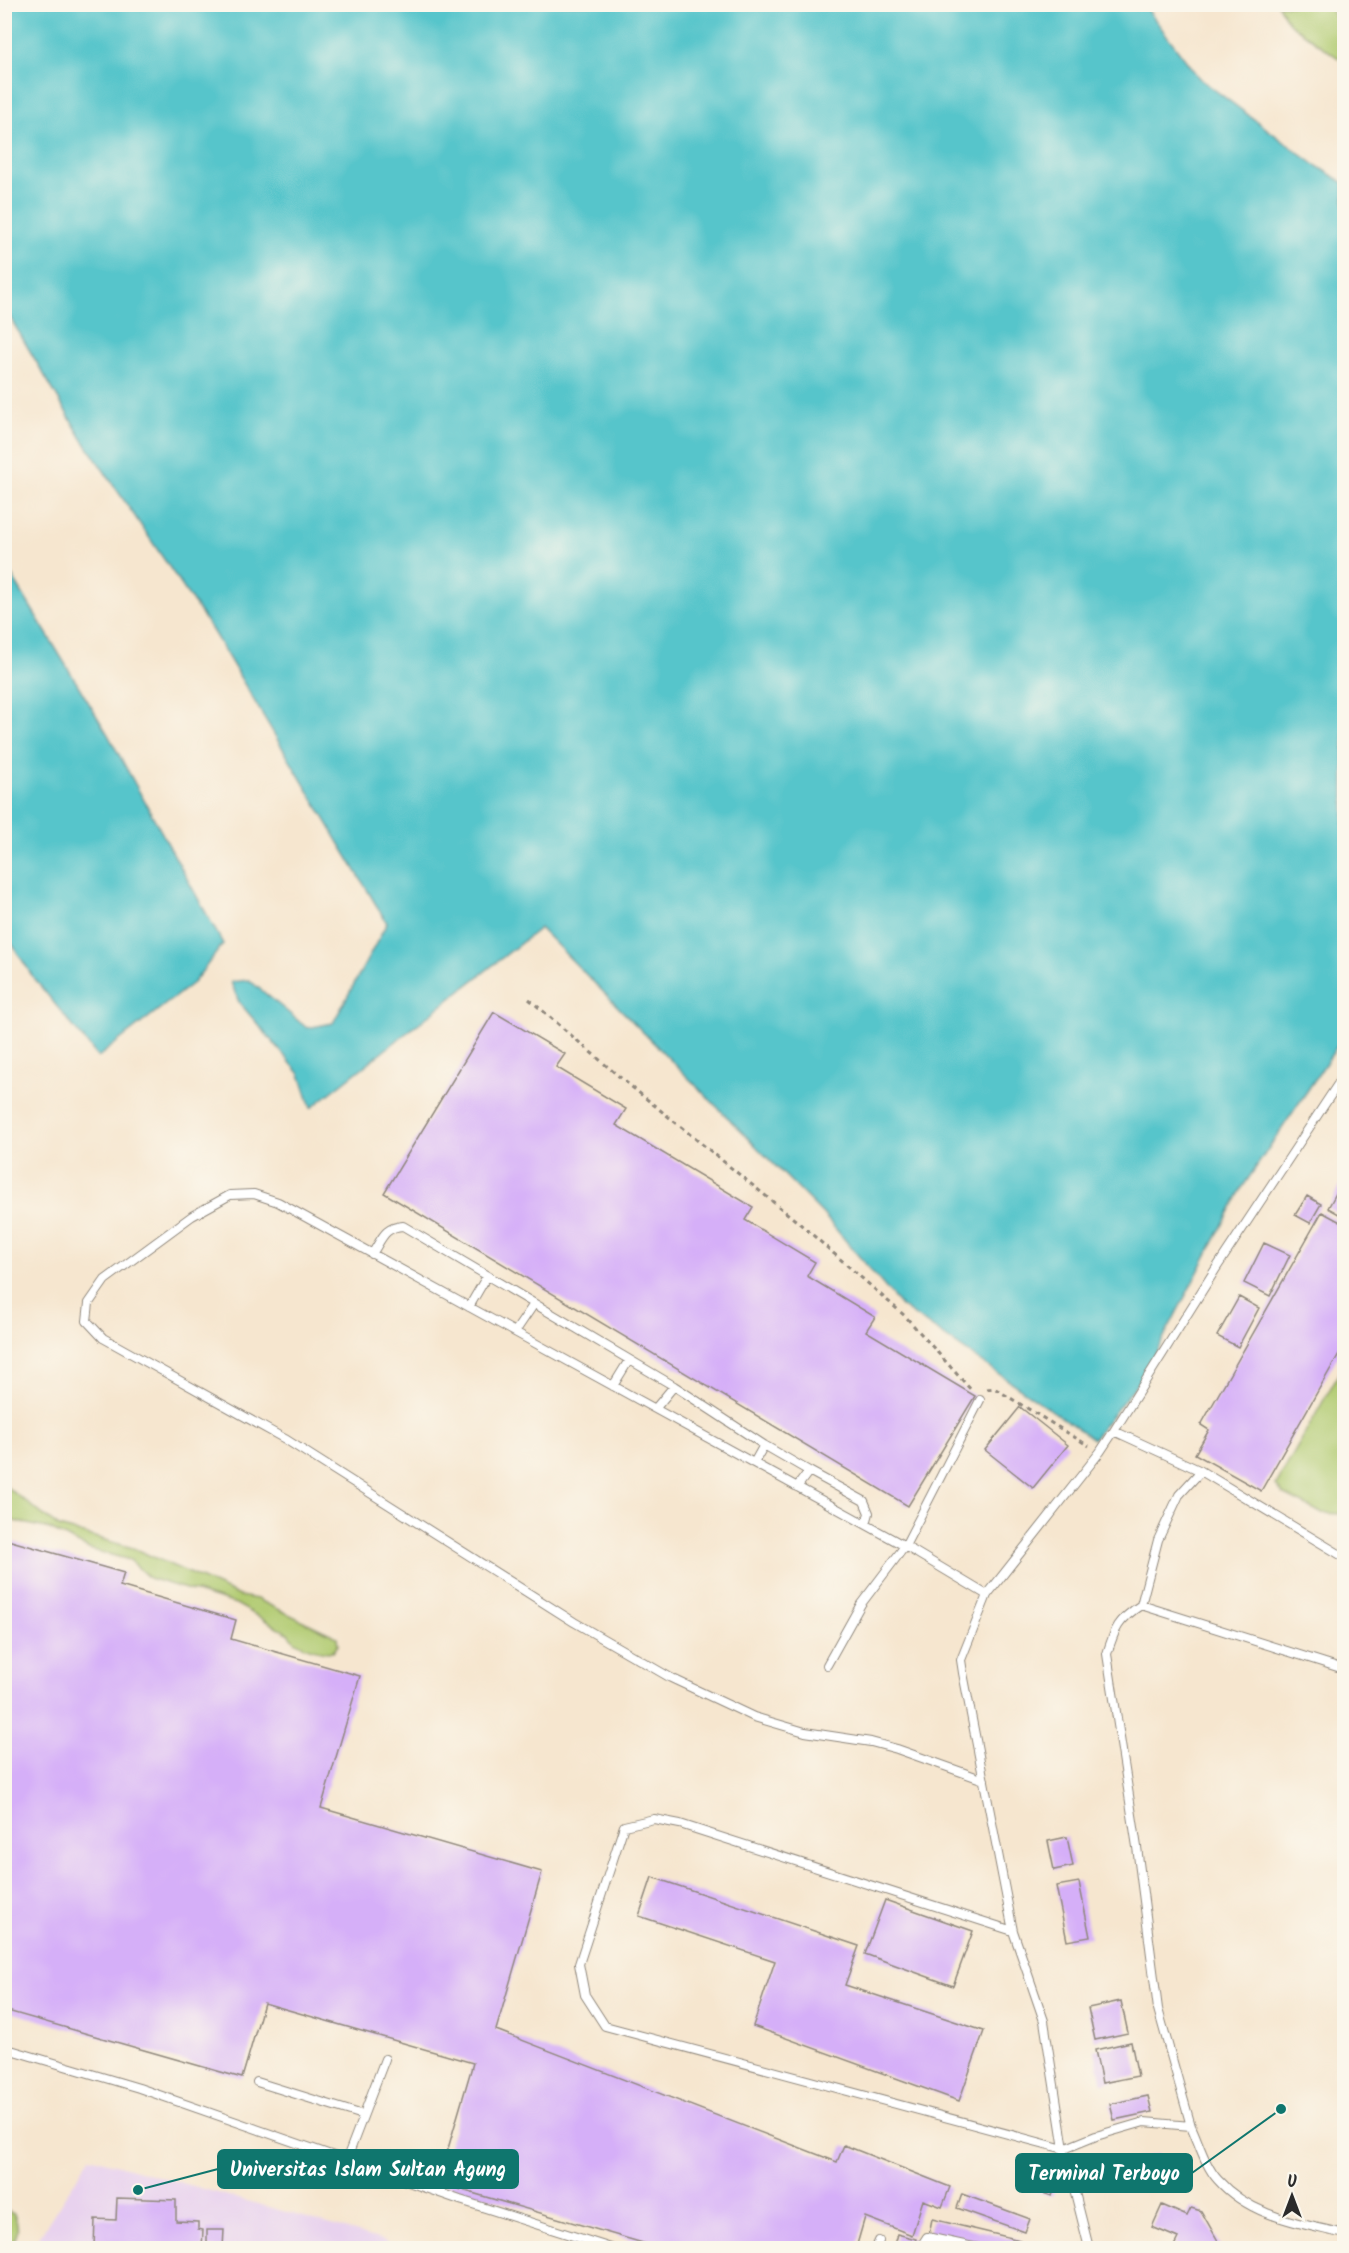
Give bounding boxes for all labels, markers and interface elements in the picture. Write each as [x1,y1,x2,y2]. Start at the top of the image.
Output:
callout: Universitas Islam Sultan Agung [218,2150,518,2188]
callout: Terminal Terboyo [1016,2154,1192,2192]
text: Universitas Islam Sultan Agung [230,2155,506,2187]
text: Terminal Terboyo [1028,2159,1180,2191]
north arrow [1262,2166,1322,2226]
text: U [1287,2170,1297,2195]

